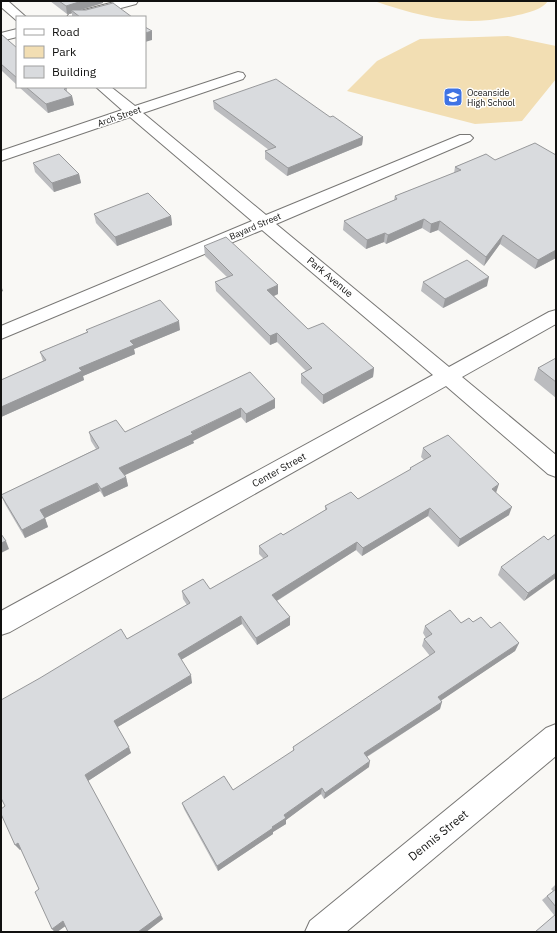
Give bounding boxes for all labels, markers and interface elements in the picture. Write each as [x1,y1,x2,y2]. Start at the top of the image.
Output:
legend [16,16,146,88]
text: Road [52,24,80,39]
text: Park [52,44,77,59]
text: Building [52,64,97,79]
school or university icon: Oceanside High School [442,86,464,108]
place label: Oceanside High School [467,87,516,108]
street label: Arch Street [96,103,142,129]
street label: Bayard Street [227,210,283,242]
street label: Park Avenue [304,254,356,300]
street label: Center Street [250,450,309,490]
street label: Dennis Street [405,806,471,864]

